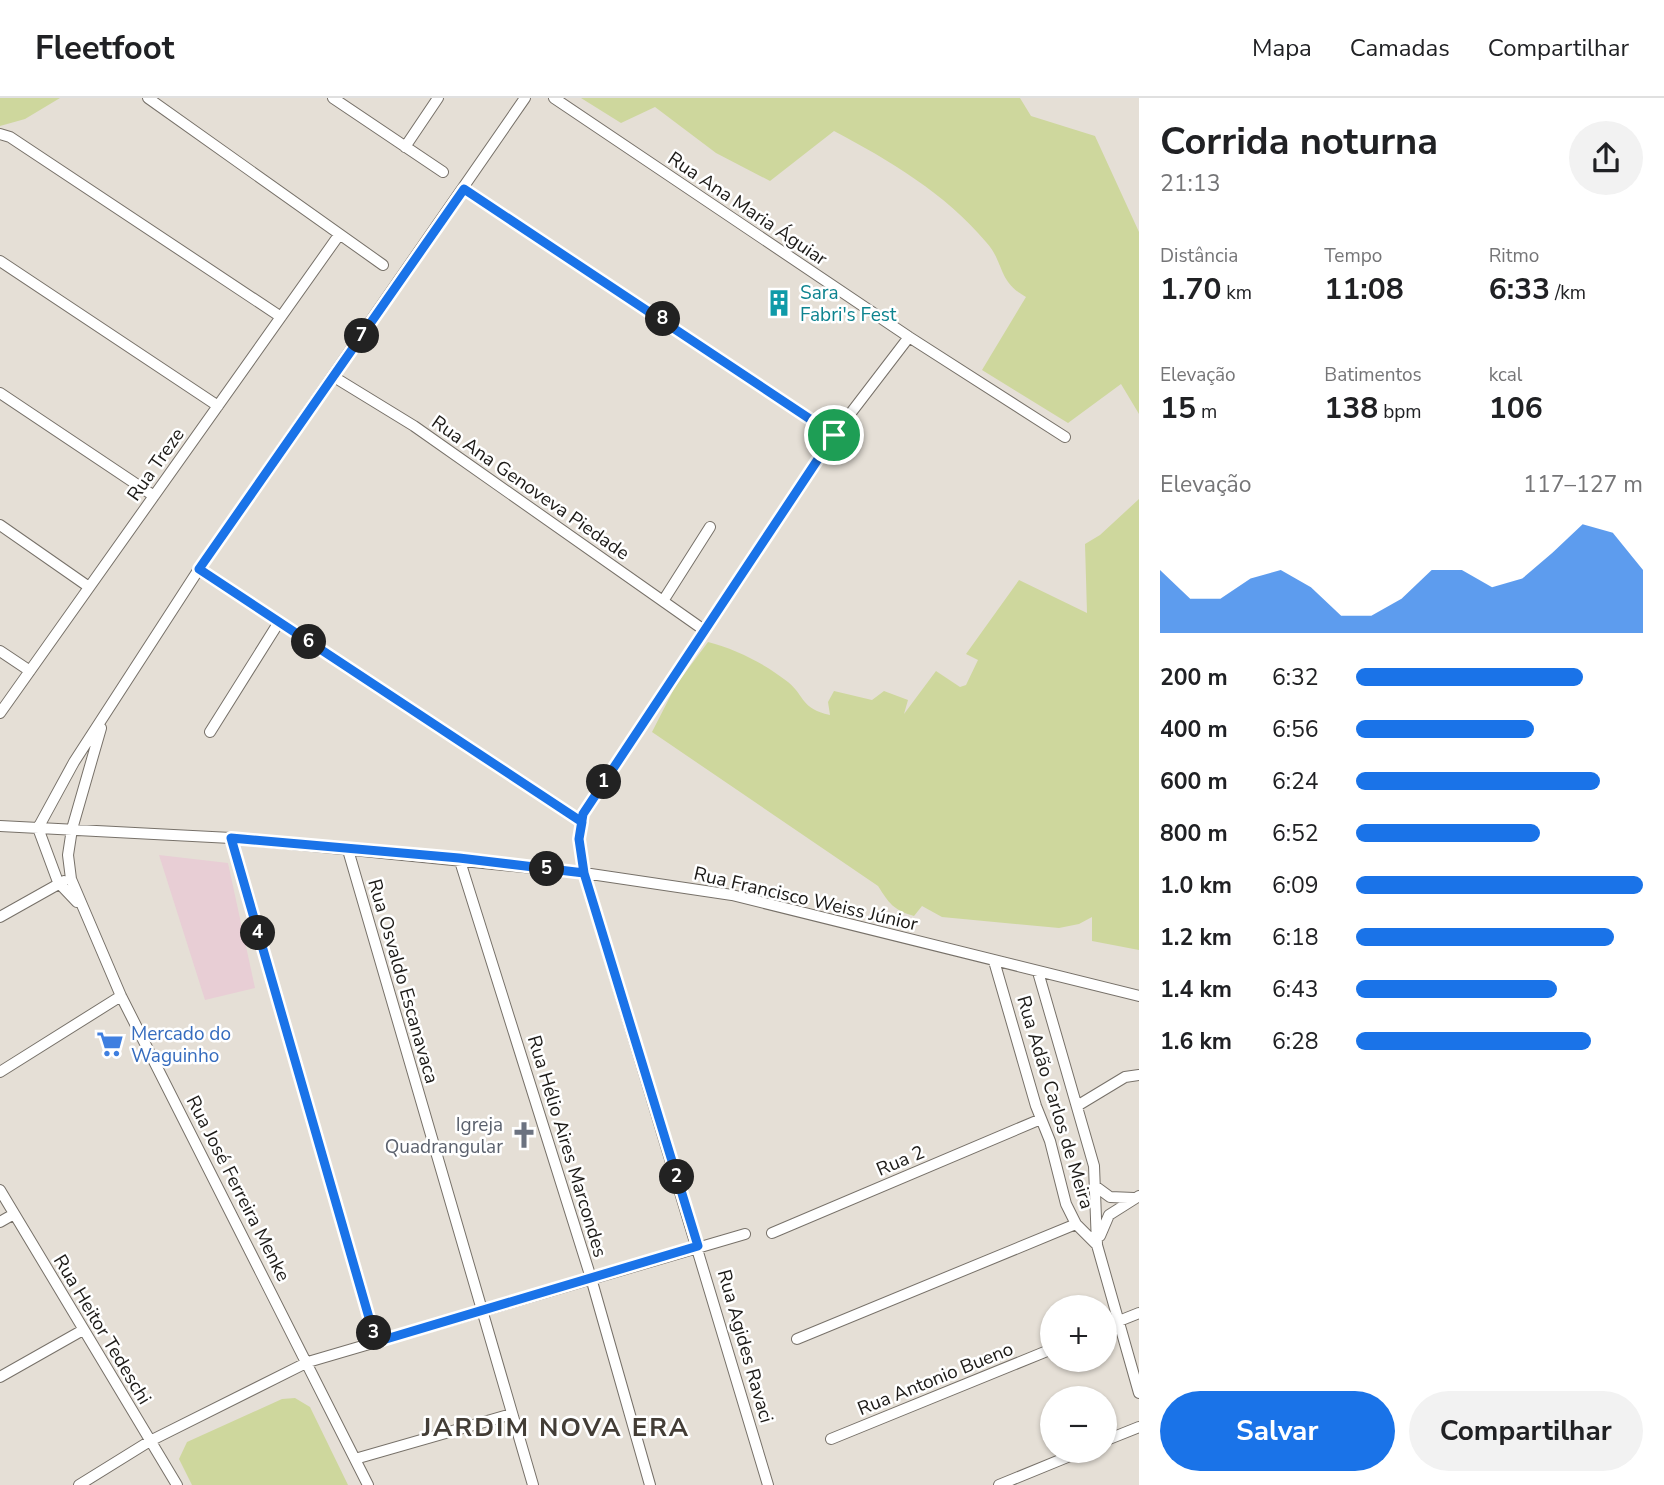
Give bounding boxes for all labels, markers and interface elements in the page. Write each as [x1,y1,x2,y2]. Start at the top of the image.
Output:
text: Fleetfoot [35,26,174,71]
text: Mapa [1252,32,1312,64]
text: Camadas [1350,32,1450,64]
text: Compartilhar [1488,32,1629,64]
text: Corrida noturna [1160,116,1438,167]
button: share [1569,121,1643,195]
street label: Rua Ana Maria Águiar [663,146,832,272]
text: 21:13 [1160,168,1220,199]
text: Distância [1160,243,1238,269]
text: Tempo [1324,243,1382,269]
text: Ritmo [1489,243,1539,269]
text: 1.70 [1160,269,1221,310]
text: 11:08 [1324,269,1404,310]
text: 6:33 [1489,269,1550,310]
place label: Sara Fabri's Fest [800,280,897,328]
text: km [1221,280,1252,306]
text: /km [1550,280,1586,306]
building icon: Sara Fabri's Fest [764,288,794,318]
pin: 8 [646,302,680,336]
text: 8 [657,305,668,331]
pin: 7 [344,318,380,354]
text: 7 [356,322,367,348]
text: Elevação [1160,362,1236,388]
text: Batimentos [1324,362,1422,388]
text: kcal [1489,362,1522,388]
text: 15 [1160,388,1196,429]
text: 138 [1324,388,1378,429]
text: 106 [1489,388,1543,429]
text: m [1196,399,1217,425]
text: bpm [1378,399,1422,425]
pin [804,405,864,465]
street label: Rua Ana Genoveva Piedade [426,409,635,566]
icon: arrive [815,416,853,454]
street label: Rua Treze [121,423,190,506]
text: Elevação [1160,469,1252,500]
text: 117–127 m [1523,469,1643,500]
pin: 6 [292,624,326,660]
text: 6 [303,628,314,654]
text: 200 m [1160,662,1228,693]
text: 6:32 [1272,662,1319,693]
text: 400 m [1160,714,1228,745]
text: 6:56 [1272,714,1319,745]
pin: 1 [586,764,622,800]
text: 600 m [1160,766,1228,797]
text: 6:24 [1272,766,1319,797]
text: 1 [598,768,609,794]
text: 800 m [1160,818,1228,849]
text: 6:52 [1272,818,1319,849]
pin: 5 [530,852,564,886]
text: 5 [541,855,552,881]
street label: Rua Francisco Weiss Júnior [691,861,921,937]
text: 1.0 km [1160,870,1232,901]
text: 6:09 [1272,870,1319,901]
street label: Rua Osvaldo Escanavaca [361,876,445,1087]
pin: 4 [240,916,276,950]
text: 4 [252,919,263,945]
text: 1.2 km [1160,922,1232,953]
text: 6:18 [1272,922,1319,953]
text: 1.4 km [1160,974,1232,1005]
text: 6:43 [1272,974,1319,1005]
street label: Rua Adão Carlos de Meira [1010,992,1100,1212]
place label: Mercado do Waguinho [131,1021,231,1069]
text: 1.6 km [1160,1026,1232,1057]
text: 6:28 [1272,1026,1319,1057]
supermarket icon: Mercado do Waguinho [95,1029,125,1059]
street label: Rua Hélio Aires Marcondes [521,1032,613,1260]
street label: Rua José Ferreira Menke [180,1091,296,1286]
place label: Igreja Quadrangular [385,1112,503,1160]
church icon: Igreja Quadrangular [509,1120,539,1150]
street label: Rua 2 [872,1139,928,1183]
pin: 2 [660,1160,694,1194]
text: 2 [671,1163,682,1189]
street label: Rua Heitor Tedeschi [47,1250,157,1409]
street label: Rua Agides Ravaci [711,1267,779,1426]
map controls [1040,1295,1117,1463]
button: + [1040,1295,1117,1372]
pin: 3 [356,1316,392,1350]
text: 3 [368,1319,379,1345]
street label: Rua Antonio Bueno [854,1336,1017,1422]
button: − [1040,1386,1117,1463]
button: Salvar [1160,1391,1395,1471]
button: Compartilhar [1409,1391,1643,1471]
district label: JARDIM NOVA ERA [421,1410,690,1445]

